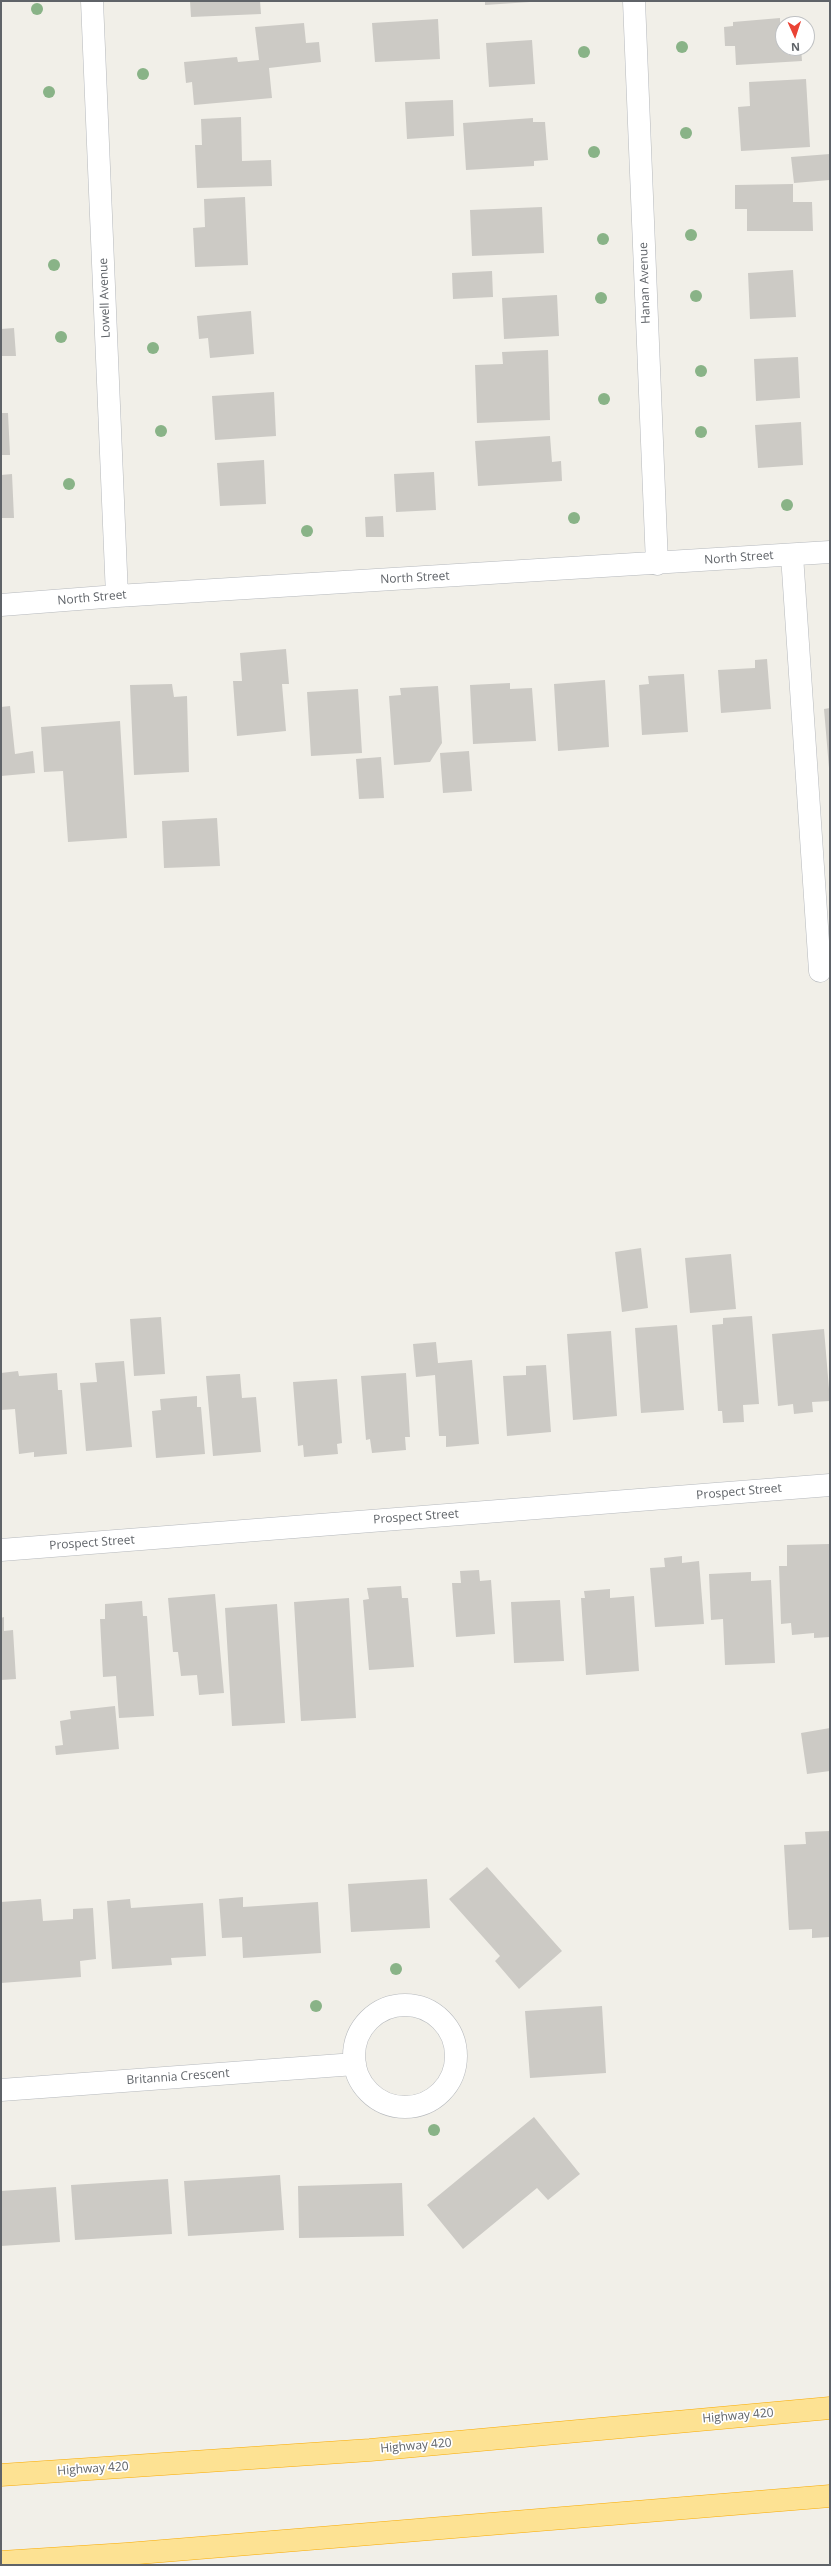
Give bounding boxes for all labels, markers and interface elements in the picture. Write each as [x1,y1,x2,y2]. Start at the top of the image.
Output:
north arrow [775,16,815,56]
text: N [791,40,800,55]
street label: Hanan Avenue [636,242,654,324]
street label: Lowell Avenue [96,258,114,338]
street label: North Street [704,548,774,568]
street label: North Street [380,569,450,587]
street label: North Street [57,588,127,608]
street label: Prospect Street [696,1481,782,1503]
street label: Prospect Street [373,1507,459,1527]
street label: Prospect Street [49,1533,135,1553]
street label: Britannia Crescent [126,2066,230,2088]
street label: Highway 420 [702,2406,774,2426]
street label: Highway 420 [380,2436,452,2456]
street label: Highway 420 [57,2459,129,2479]

